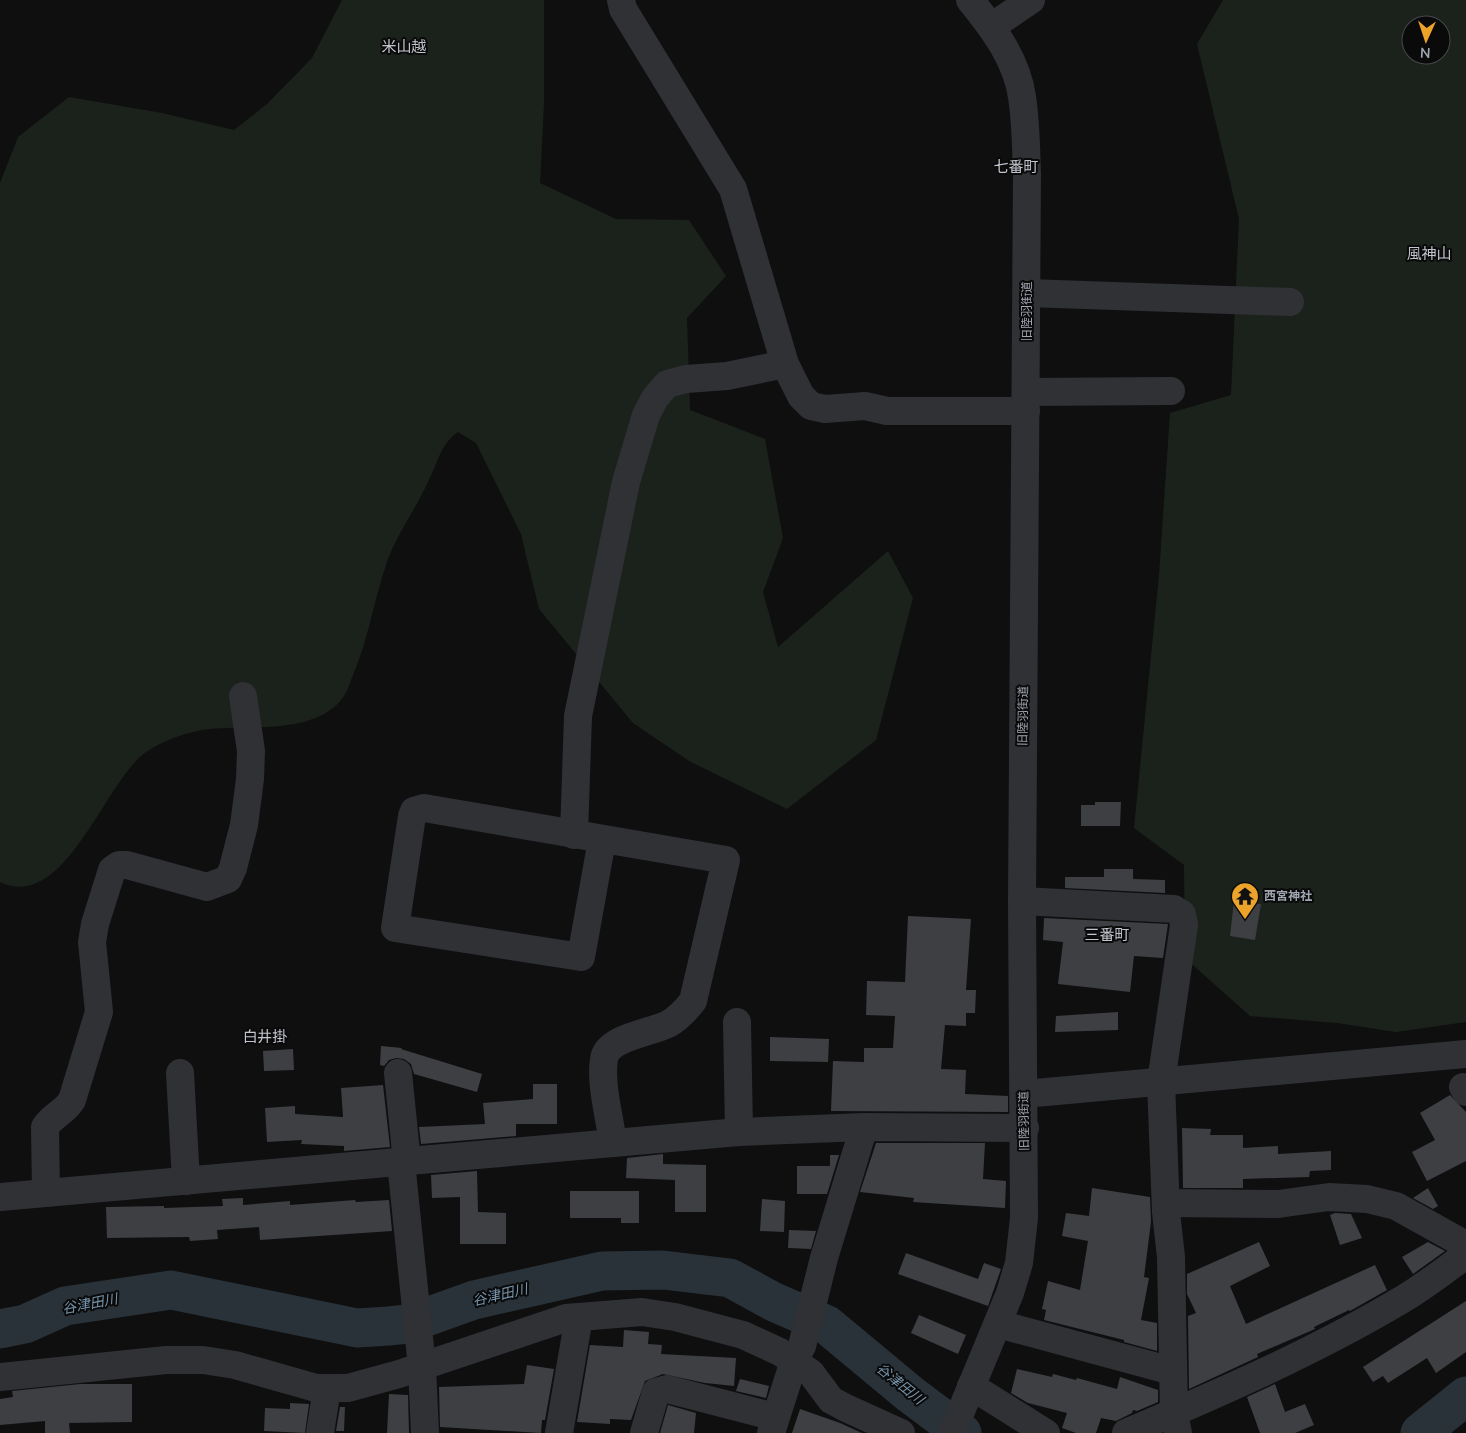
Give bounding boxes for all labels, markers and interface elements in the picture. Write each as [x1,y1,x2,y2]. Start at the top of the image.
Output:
north arrow [1401,15,1451,65]
district label: 米山越 [381,37,427,57]
text: N [1420,43,1431,62]
district label: 七番町 [993,157,1039,177]
district label: 風神山 [1406,244,1452,264]
street label: 旧陸羽街道 [1019,281,1035,341]
street label: 旧陸羽街道 [1014,686,1032,746]
temple icon: 西宮神社 [1230,881,1260,920]
place label: 西宮神社 [1264,888,1312,904]
district label: 三番町 [1084,925,1130,945]
district label: 白井掛 [242,1027,288,1047]
street label: 旧陸羽街道 [1015,1091,1033,1151]
water label: 谷津田川 [471,1279,531,1311]
water label: 谷津田川 [61,1289,121,1319]
water label: 谷津田川 [872,1359,929,1410]

